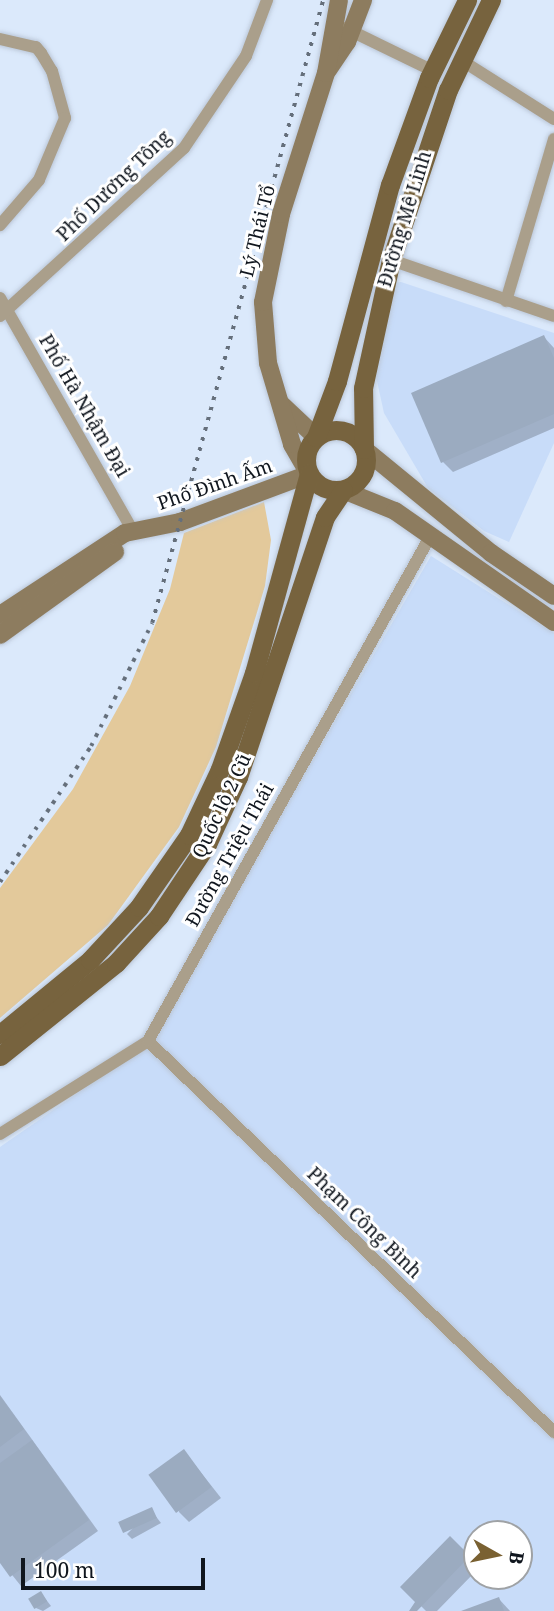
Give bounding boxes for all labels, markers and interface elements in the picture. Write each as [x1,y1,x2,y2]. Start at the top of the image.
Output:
street label: Phố Dương Tông [52,126,176,246]
street label: Đường Mê Linh [373,148,437,290]
street label: Lý Thái Tổ [236,183,280,279]
street label: Phố Hà Nhậm Đại [34,331,134,481]
street label: Phố Đình Ấm [155,455,275,515]
street label: Quốc lộ 2 Cũ [188,750,256,862]
street label: Đường Triệu Thái [181,779,279,931]
street label: Phạm Công Bình [302,1163,426,1283]
north arrow [463,1520,533,1590]
scale bar [24,1544,208,1588]
text: B [503,1550,531,1566]
text: 100 m [34,1556,95,1584]

